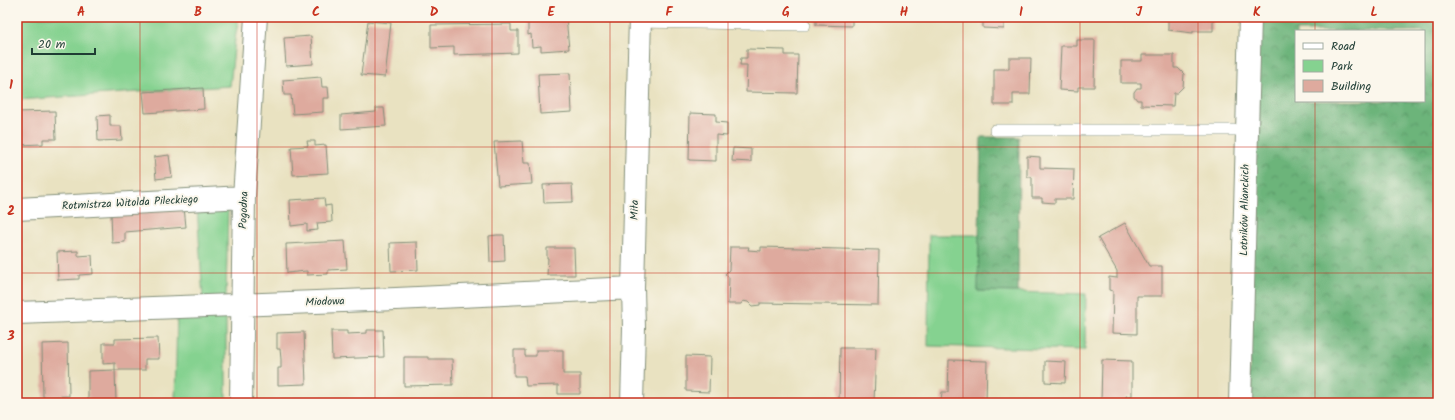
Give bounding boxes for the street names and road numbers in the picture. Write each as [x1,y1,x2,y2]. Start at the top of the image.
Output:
street label: Lotników Alianckich [1235,164,1255,256]
street label: Rotmistrza Witolda Pileckiego [61,190,199,216]
street label: Pogodna [234,191,254,229]
street label: Miła [626,200,644,220]
street label: Miodowa [305,292,345,312]

